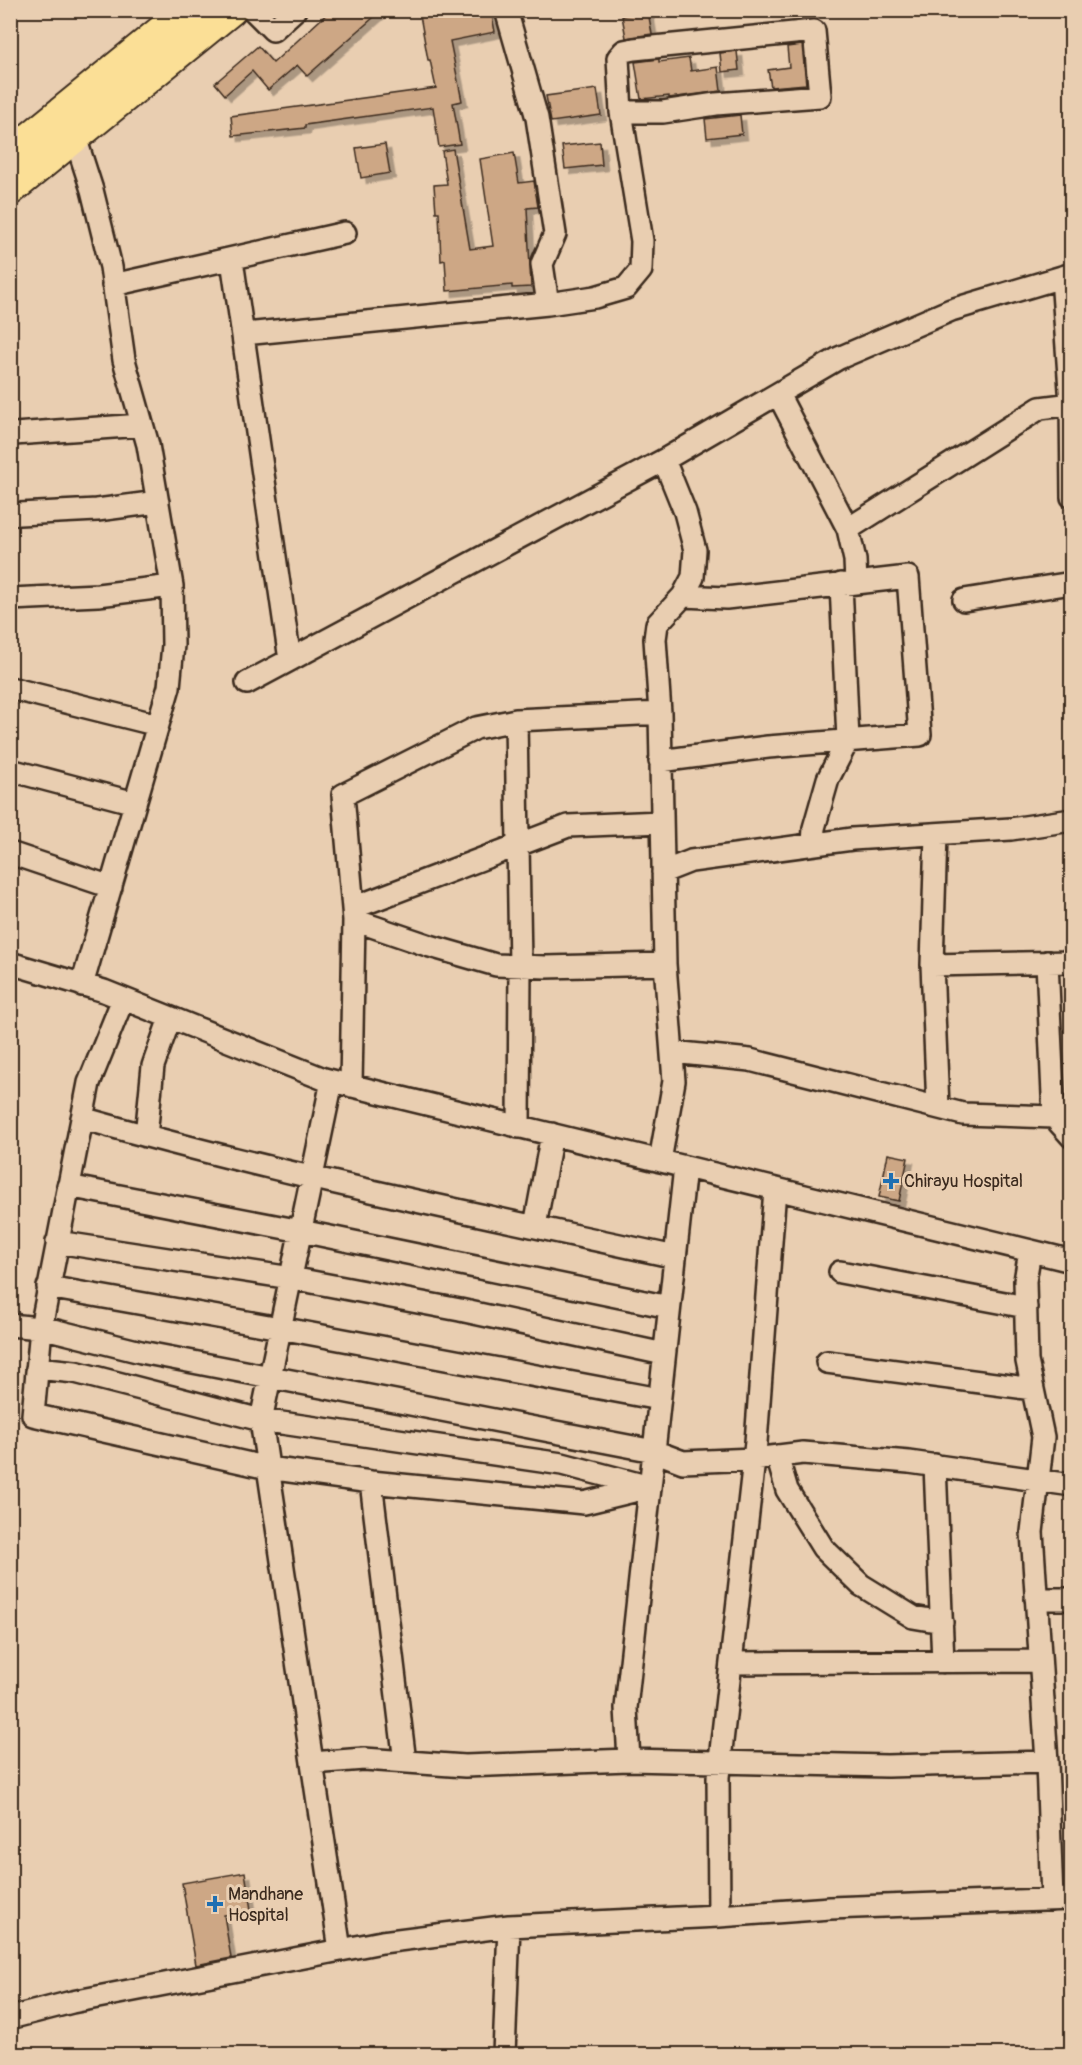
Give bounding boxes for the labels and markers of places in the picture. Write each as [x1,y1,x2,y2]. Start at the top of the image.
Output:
place label: Chirayu Hospital [904,1170,1023,1193]
marker: Chirayu Hospital [882,1172,900,1190]
place label: Mandhane Hospital [228,1883,303,1927]
marker: Mandhane Hospital [206,1895,224,1913]

